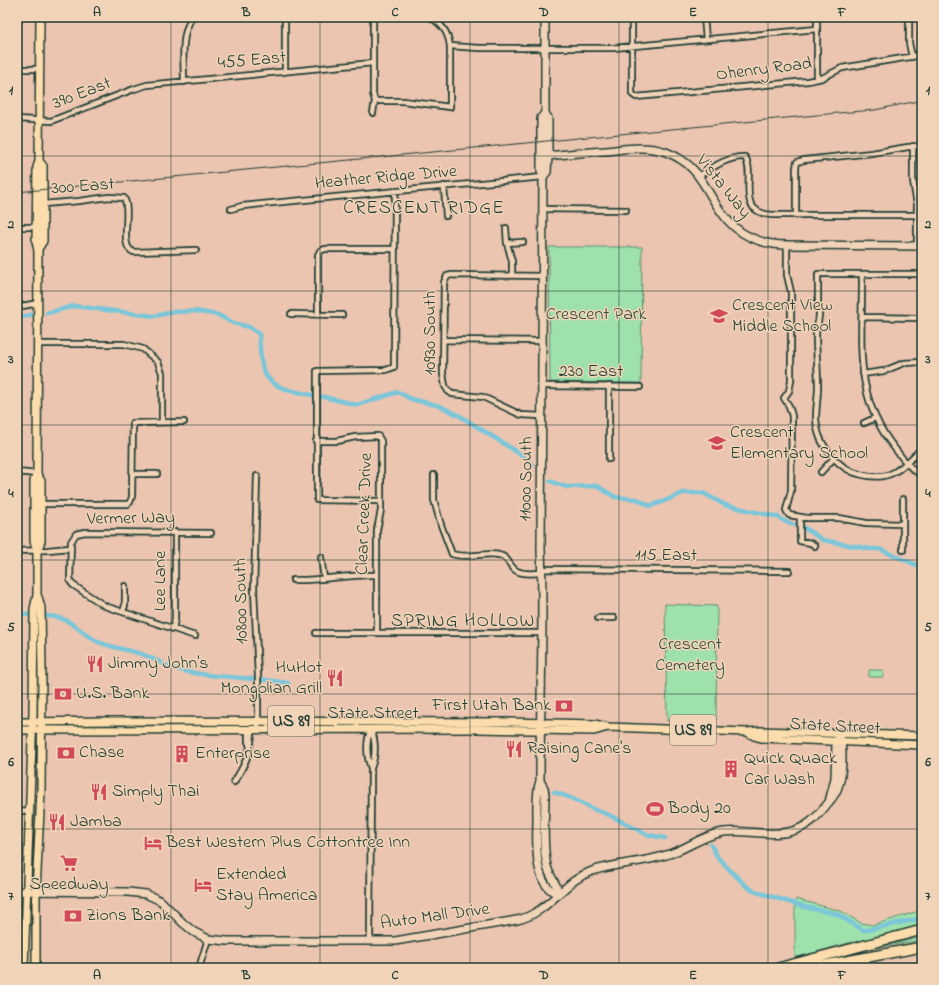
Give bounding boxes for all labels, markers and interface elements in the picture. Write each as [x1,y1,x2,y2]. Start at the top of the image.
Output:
text: A [93,3,101,22]
text: B [241,3,251,22]
text: C [391,3,399,22]
text: D [538,3,549,22]
text: E [689,3,697,22]
text: F [837,3,847,22]
street label: 455 East [217,45,287,77]
street label: Ohenry Road [714,51,814,89]
street label: 390 East [49,71,115,117]
text: 1 [9,81,14,100]
text: 1 [926,81,931,100]
street label: Vista Way [688,149,757,225]
street label: Heather Ridge Drive [314,159,459,198]
street label: 300 East [51,172,115,202]
district label: CRESCENT RIDGE [343,195,505,222]
text: 2 [7,215,15,234]
text: 2 [924,215,932,234]
street label: 10930 South [418,291,444,375]
place label: Crescent View Middle School [732,293,833,340]
park label: Crescent Park [546,302,646,328]
school or university icon: Crescent View Middle School [709,306,729,326]
text: 3 [7,350,14,369]
text: 3 [924,350,931,369]
street label: 230 East [559,359,623,385]
place label: Crescent Elementary School [730,420,868,467]
school or university icon: Crescent Elementary School [707,433,727,453]
street label: 11000 South [513,436,541,522]
street label: Clear Creek Drive [350,451,380,576]
text: 4 [7,484,14,503]
text: 4 [924,484,931,503]
street label: Vermer Way [86,505,175,533]
street label: 115 East [635,543,697,569]
street label: Lee Lane [148,550,174,611]
street label: 10800 South [228,558,256,644]
district label: SPRING HOLLOW [391,608,535,635]
text: 5 [7,618,15,637]
text: 5 [924,618,932,637]
park label: Crescent Cemetery [655,632,725,679]
place label: Jimmy John's [108,651,209,677]
restaurant icon: Jimmy John's [85,654,105,674]
place label: HuHot Mongolian Grill [220,655,322,703]
restaurant icon: HuHot Mongolian Grill [325,668,345,688]
place label: U.S. Bank [76,681,149,707]
bank icon: U.S. Bank [53,684,73,704]
place label: First Utah Bank [431,693,551,719]
bank icon: First Utah Bank [554,696,574,716]
street label: State Street [327,701,419,727]
road number: US 89 [268,706,314,736]
street label: State Street [789,712,881,742]
road number: US 89 [670,715,716,745]
place label: Raising Cane's [527,736,631,763]
restaurant icon: Raising Cane's [504,739,524,759]
place label: Chase [79,740,125,766]
place label: Enterprise [195,741,271,767]
bank icon: Chase [56,743,76,763]
building icon: Enterprise [172,744,192,764]
place label: Quick Quack Car Wash [744,746,837,793]
text: 6 [7,753,14,772]
text: 6 [924,753,931,772]
building icon: Quick Quack Car Wash [721,759,741,779]
place label: Simply Thai [112,779,199,805]
restaurant icon: Simply Thai [89,782,109,802]
place label: Body 20 [667,796,731,822]
sports icon: Body 20 [645,799,665,819]
place label: Jamba [70,809,122,835]
restaurant icon: Jamba [47,812,67,832]
place label: Best Western Plus Cottontree Inn [165,830,410,856]
hotel icon: Best Western Plus Cottontree Inn [143,833,163,853]
supermarket icon: Speedway [59,853,79,873]
place label: Extended Stay America [216,862,317,909]
place label: Speedway [29,872,109,898]
hotel icon: Extended Stay America [193,875,213,895]
text: 7 [8,887,14,906]
text: 7 [925,887,931,906]
street label: Auto Mall Drive [379,896,492,938]
place label: Zions Bank [86,903,170,929]
bank icon: Zions Bank [63,906,83,926]
text: A [93,966,101,985]
text: B [241,966,251,985]
text: C [391,966,399,985]
text: D [538,966,549,985]
text: E [689,966,697,985]
text: F [837,966,847,985]

